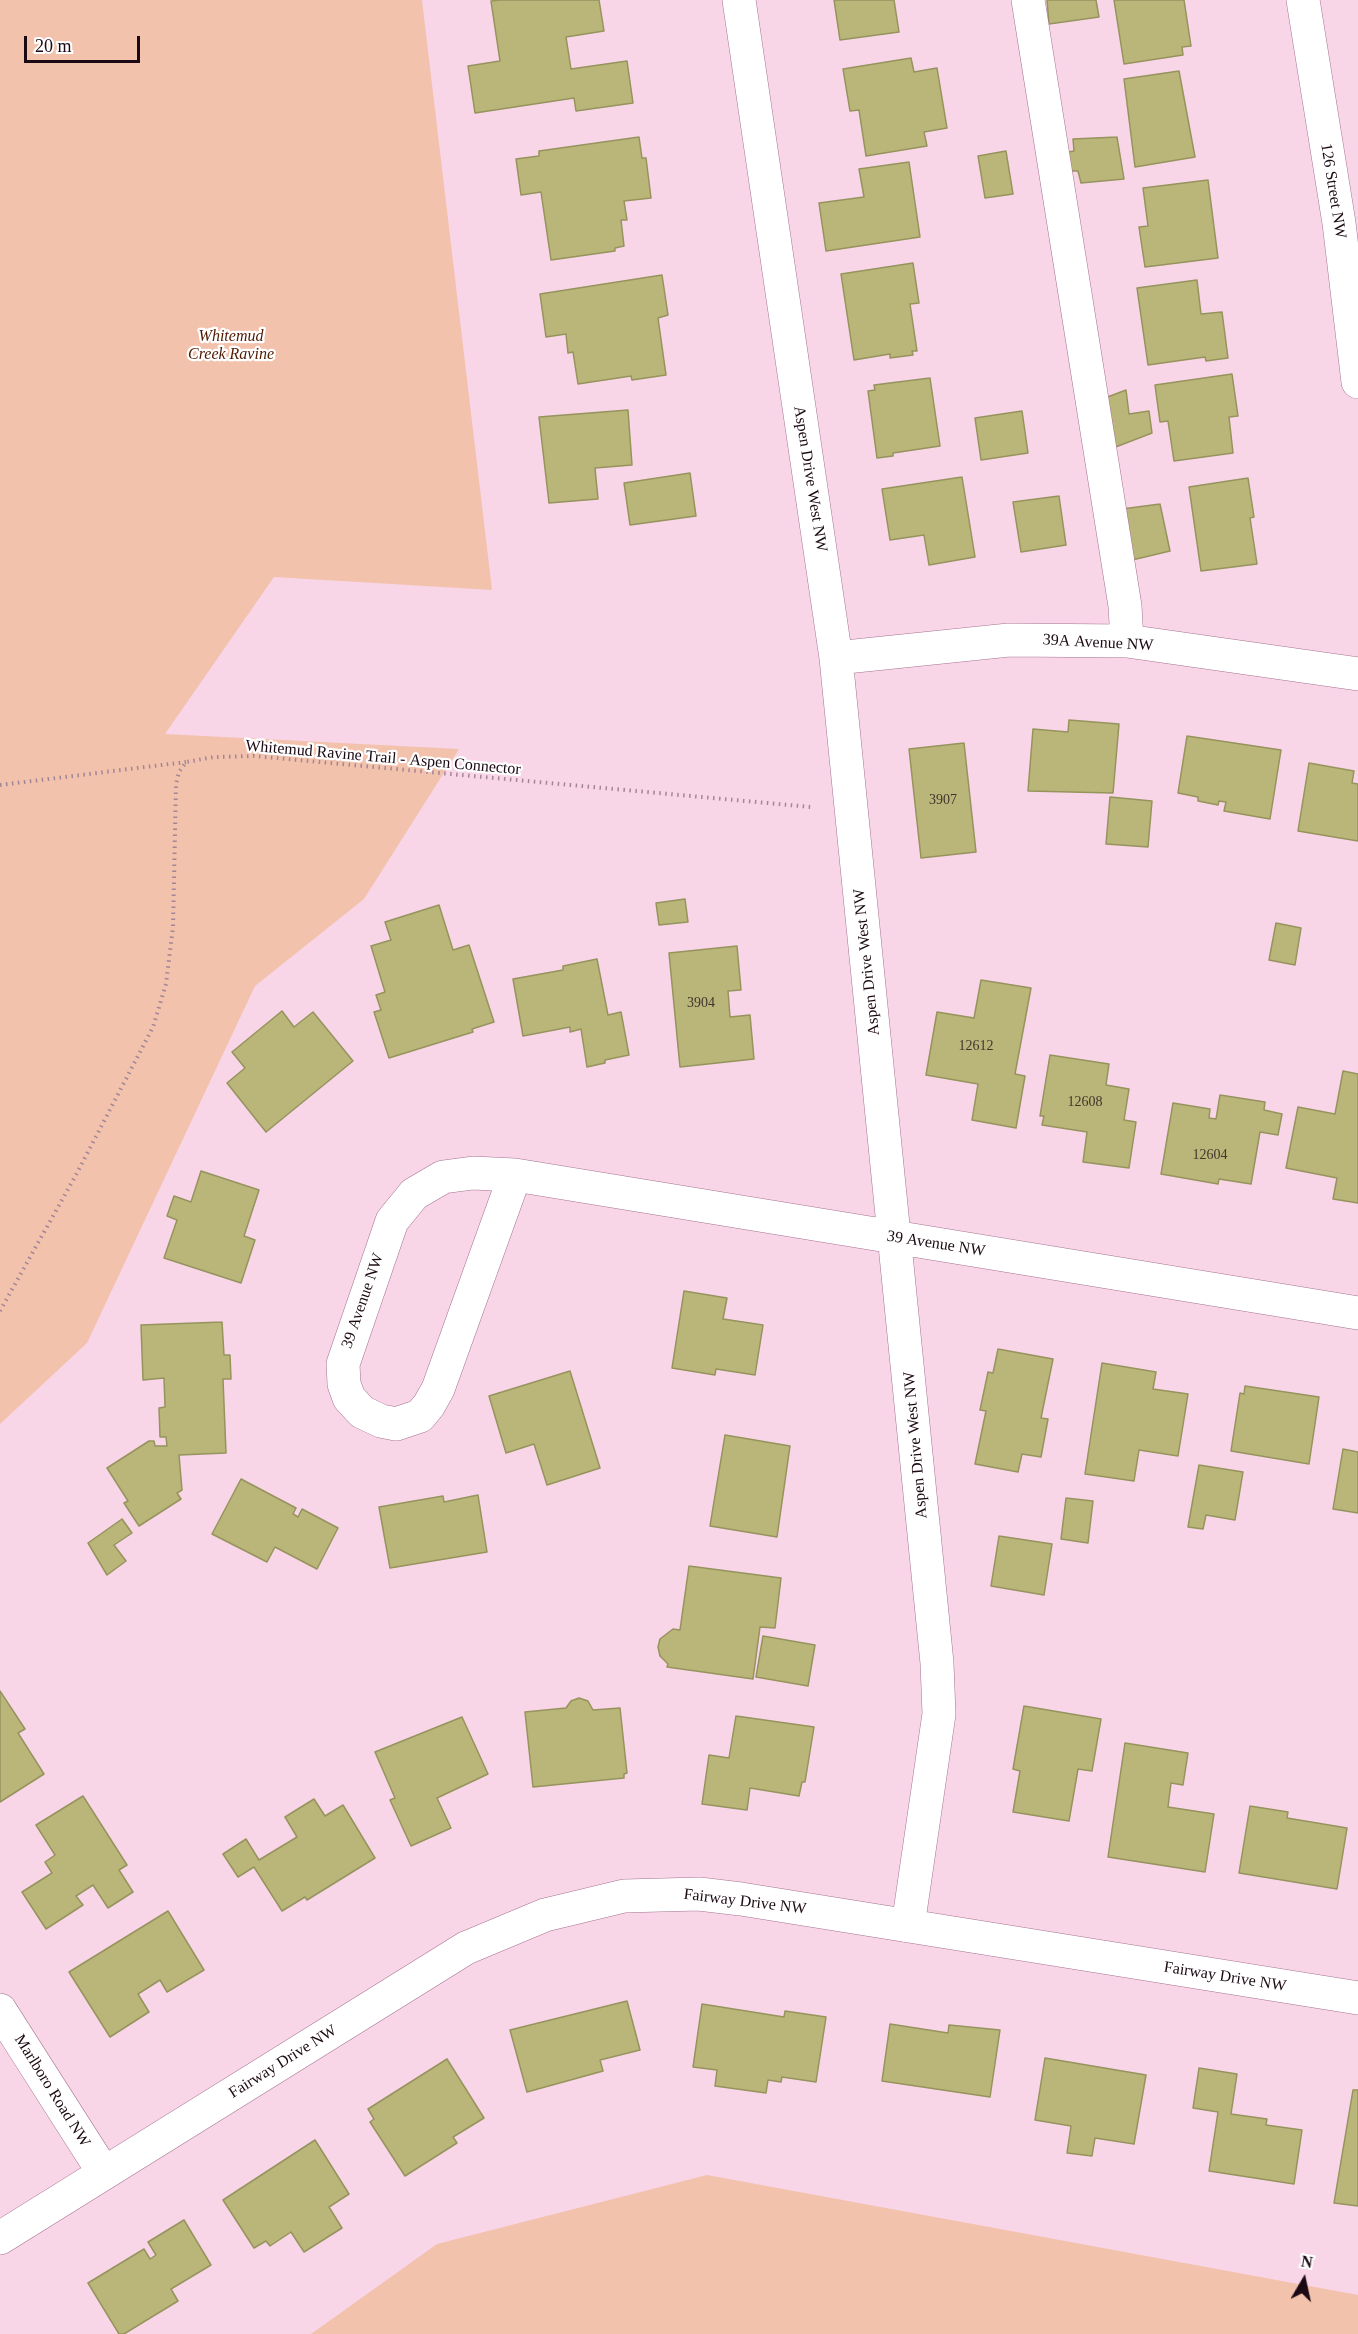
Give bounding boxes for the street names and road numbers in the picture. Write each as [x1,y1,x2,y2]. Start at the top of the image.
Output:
street label: 126 Street NW [1316,142,1350,240]
street label: Aspen Drive West NW [789,405,831,553]
street label: 39A Avenue NW [1042,631,1154,655]
street label: Whitemud Ravine Trail - Aspen Connector [245,736,521,780]
street label: Aspen Drive West NW [850,888,884,1036]
street label: 39 Avenue NW [885,1227,987,1261]
street label: 39 Avenue NW [338,1251,388,1351]
street label: Aspen Drive West NW [900,1371,932,1519]
street label: Fairway Drive NW [683,1885,807,1919]
street label: Fairway Drive NW [1163,1958,1287,1996]
street label: Fairway Drive NW [226,2021,340,2103]
street label: Marlboro Road NW [10,2031,94,2151]

